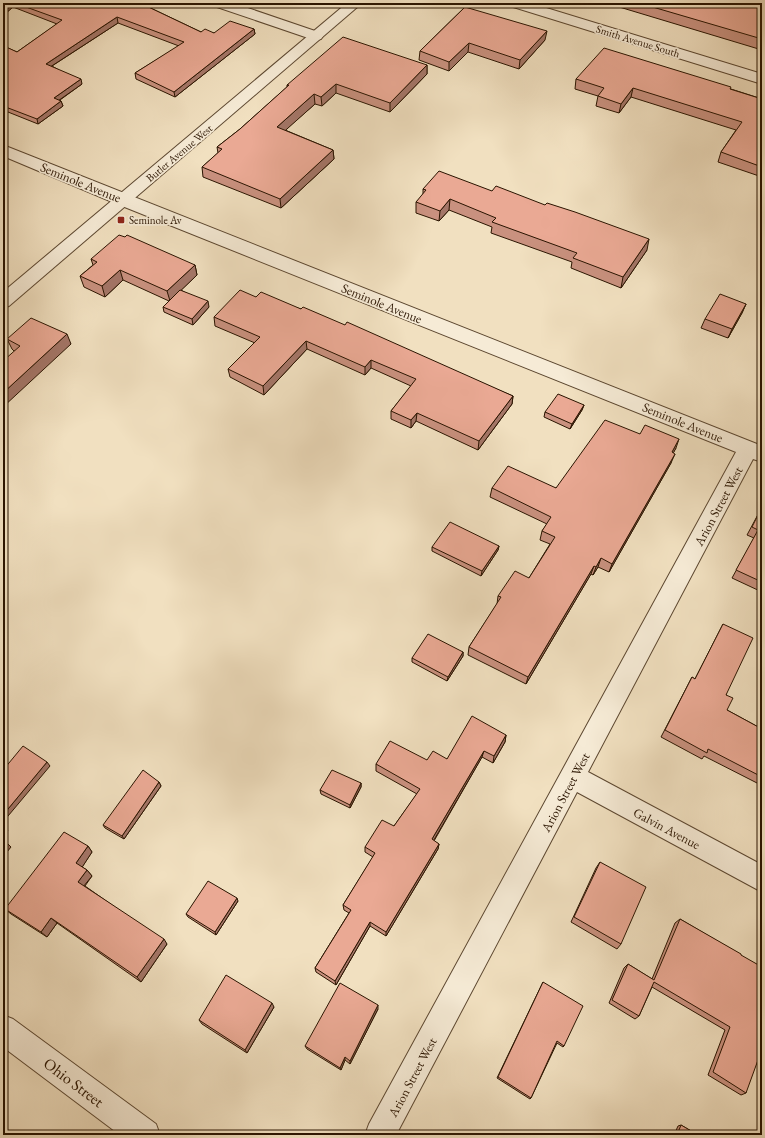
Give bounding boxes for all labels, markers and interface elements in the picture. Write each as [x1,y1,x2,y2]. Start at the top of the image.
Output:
street label: Smith Avenue South [594,22,682,60]
street label: Butler Avenue West [143,121,216,185]
street label: Seminole Avenue [38,159,124,206]
place label: Seminole Av [129,213,182,227]
marker: Seminole Av [116,215,126,225]
street label: Seminole Avenue [339,280,425,327]
street label: Seminole Avenue [640,399,726,446]
street label: Arion Street West [690,464,746,550]
street label: Arion Street West [537,750,593,836]
street label: Galvin Avenue [630,804,703,853]
street label: Arion Street West [384,1035,440,1121]
street label: Ohio Street [39,1053,108,1112]

